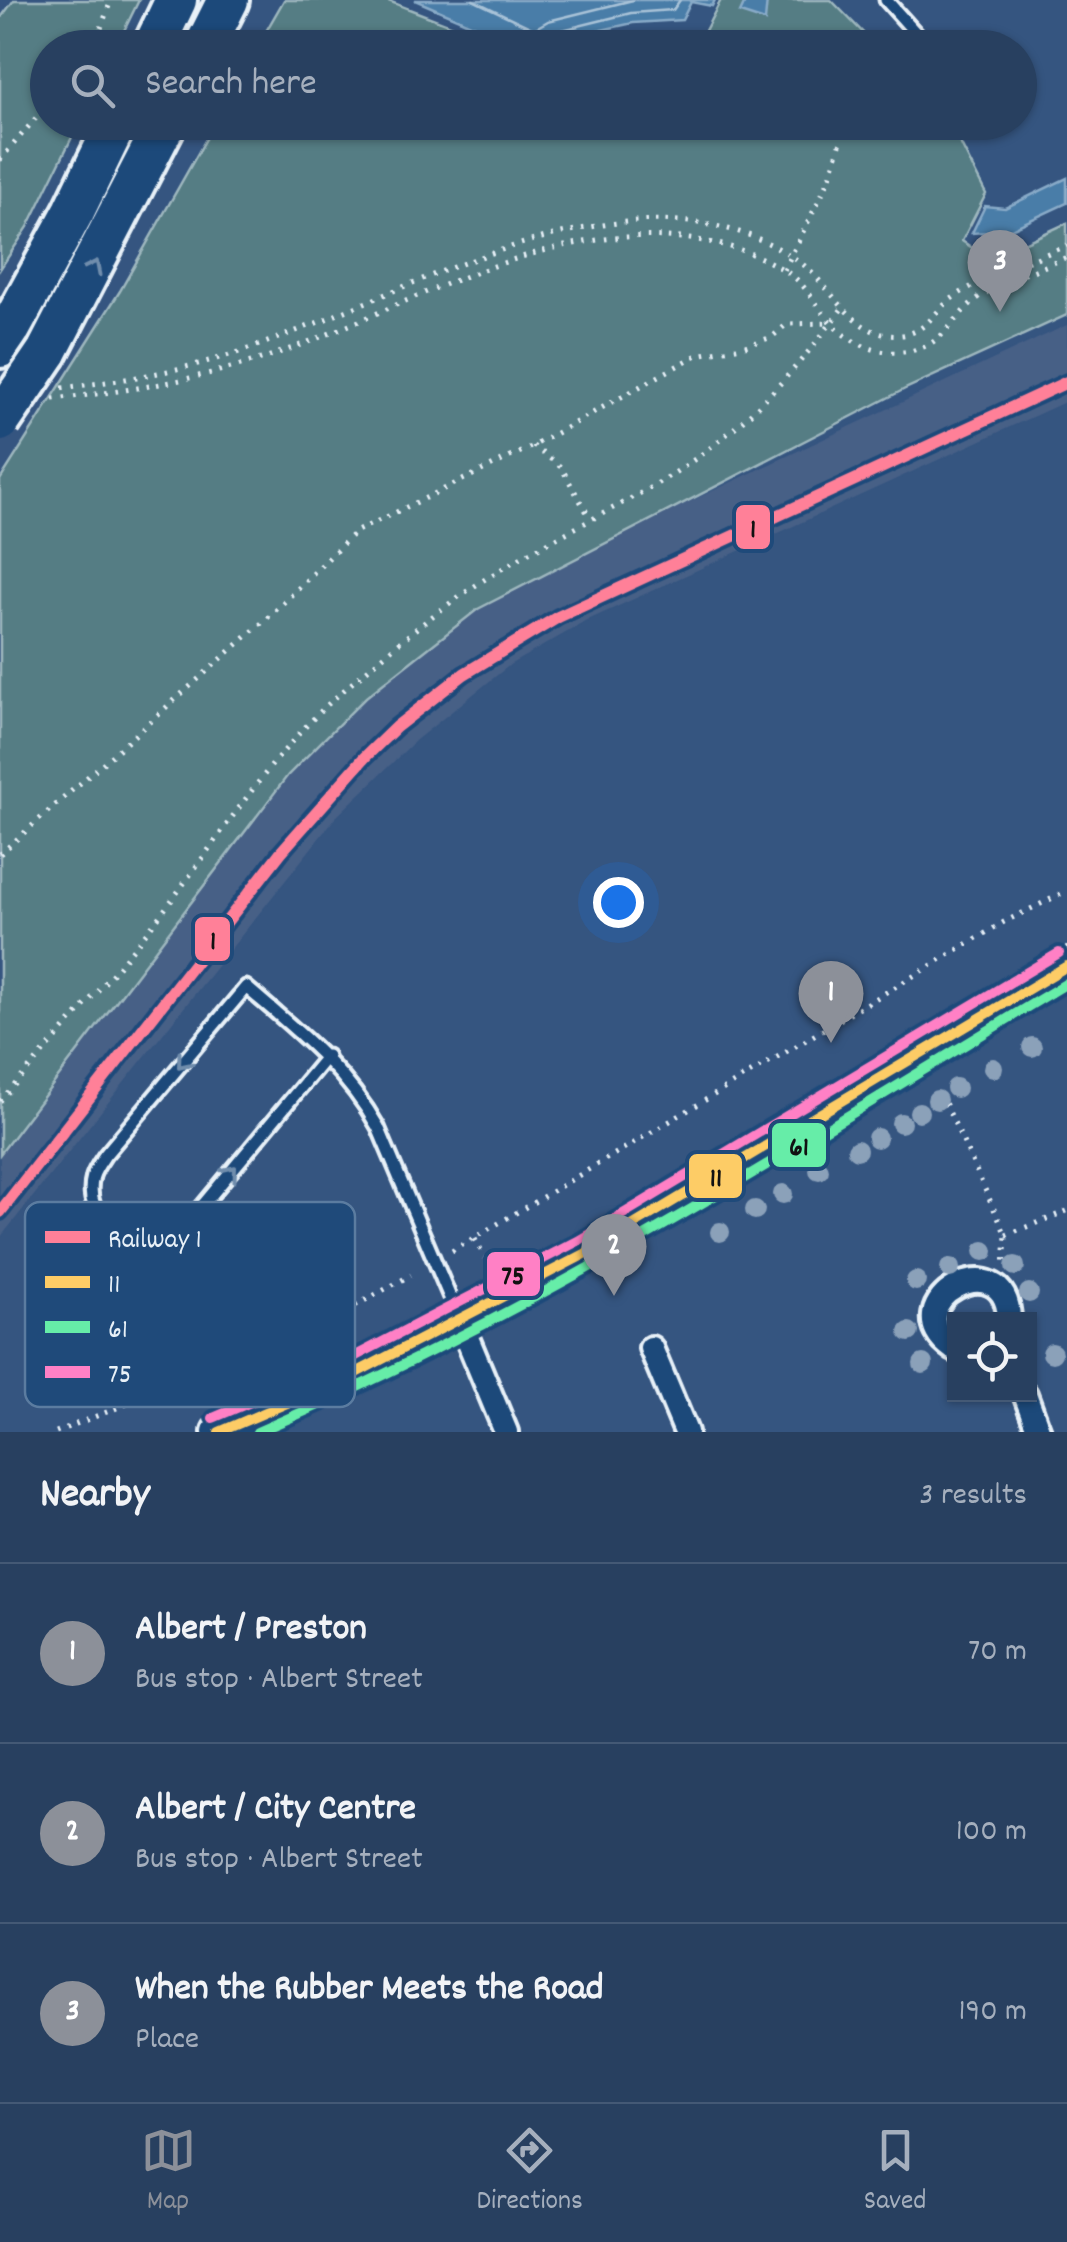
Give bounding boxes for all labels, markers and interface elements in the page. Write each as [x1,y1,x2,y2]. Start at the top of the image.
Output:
search box [30,30,1037,140]
icon: search [65,58,120,113]
text: Search here [145,58,317,113]
pin: 3 [968,230,1032,312]
one-way arrow [82,259,101,277]
line badge: 1 [734,503,772,551]
text: 1 [750,512,756,552]
your location [593,877,644,928]
line badge: 1 [193,915,232,963]
text: 1 [210,924,216,964]
pin: 1 [798,960,864,1043]
one-way arrow [177,1050,195,1068]
line badge: 61 [770,1121,828,1169]
text: 61 [789,1130,809,1170]
line badge: 11 [687,1152,744,1200]
text: 11 [710,1161,722,1201]
one-way arrow [219,1165,237,1183]
legend [25,1202,355,1407]
pin: 2 [582,1214,646,1296]
text: Railway 1 [108,1222,202,1262]
line badge: 75 [485,1250,542,1298]
text: 75 [501,1259,525,1299]
text: 11 [108,1267,120,1307]
text: 61 [108,1312,128,1352]
map controls [947,1312,1037,1402]
button: locate [947,1312,1037,1402]
text: 75 [108,1357,132,1397]
text: Nearby [40,1467,150,1527]
text: 3 results [919,1474,1027,1520]
text: Albert / Preston [135,1603,367,1658]
text: 1 [69,1630,76,1676]
text: 70 m [968,1630,1027,1676]
text: Bus stop · Albert Street [135,1658,423,1704]
text: Albert / City Centre [135,1783,416,1838]
text: 2 [66,1810,79,1856]
text: 100 m [956,1810,1027,1856]
text: Bus stop · Albert Street [135,1838,423,1884]
text: When the Rubber Meets the Road [135,1963,604,2018]
text: 3 [65,1990,80,2036]
text: 190 m [959,1990,1027,2036]
text: Place [135,2018,199,2064]
tab: Map [141,2123,196,2223]
tab: Directions [477,2123,583,2223]
tab: Saved [864,2123,926,2223]

